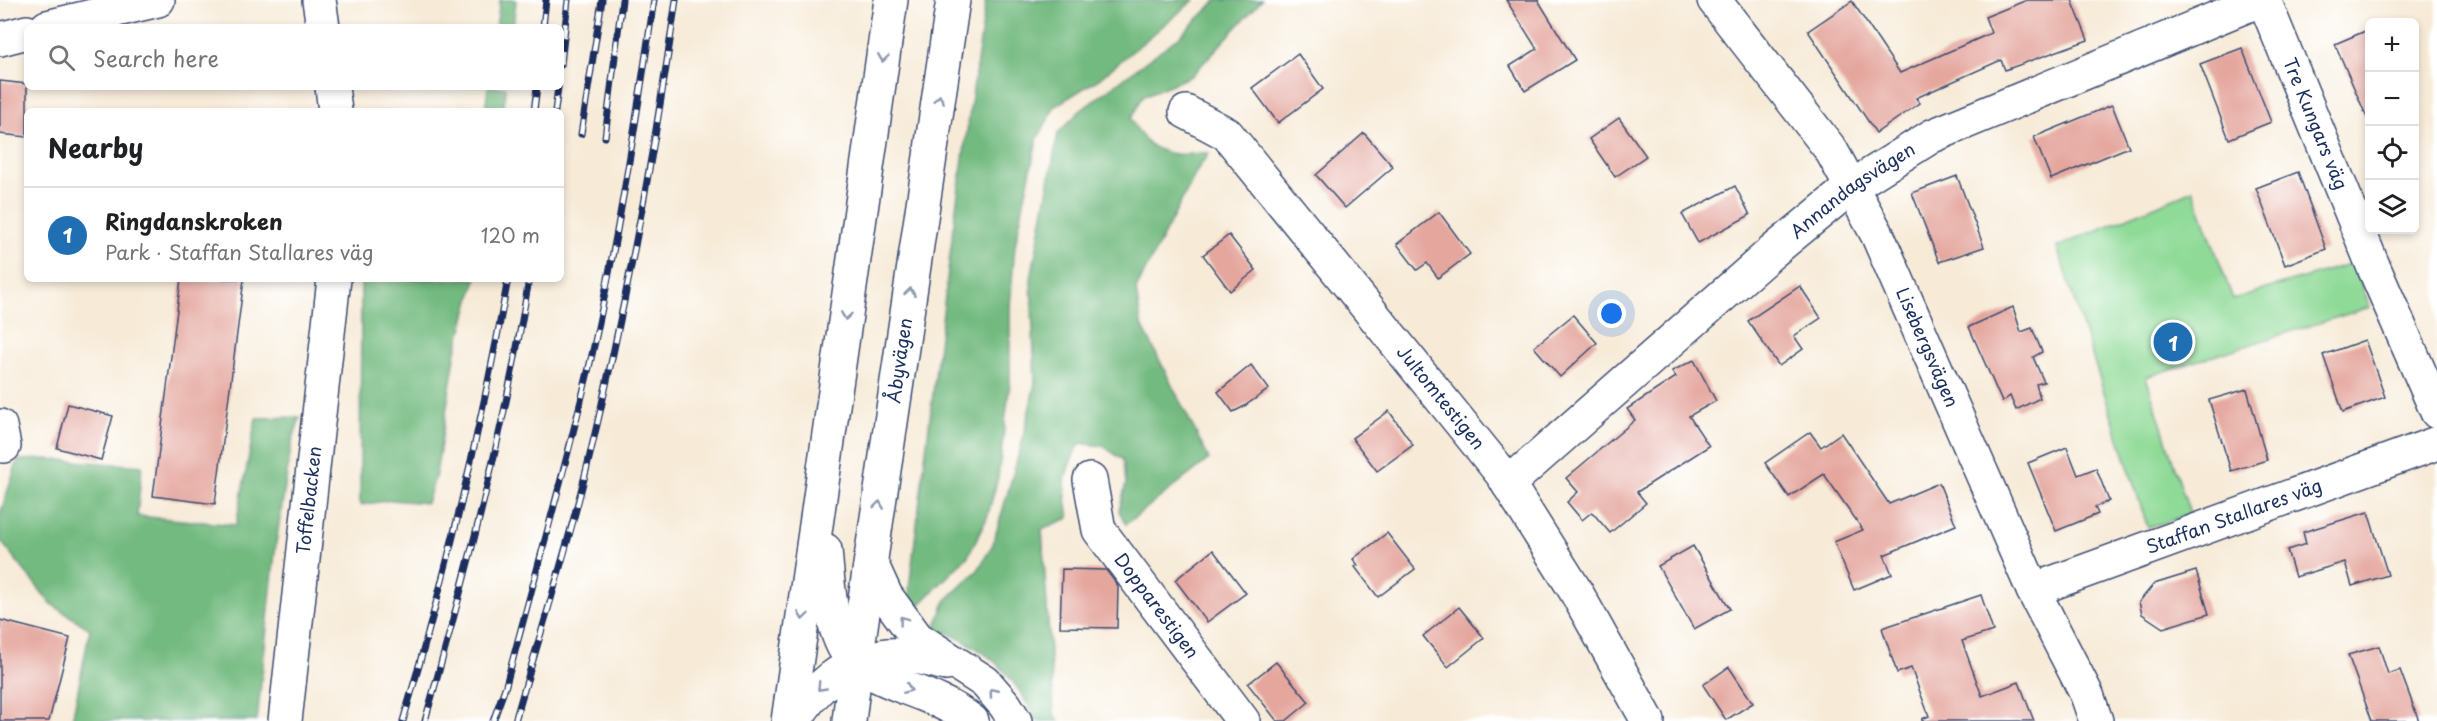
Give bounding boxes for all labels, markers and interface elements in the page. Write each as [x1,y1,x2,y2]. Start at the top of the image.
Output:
map controls [2365,18,2419,234]
button: + [2365,18,2419,72]
search box [24,24,564,90]
icon: search [45,41,78,74]
text: Search here [93,41,219,74]
one-way arrow [878,53,890,63]
street label: Tre Kungars väg [2277,53,2355,193]
button: − [2365,72,2419,126]
one-way arrow [932,94,944,103]
button: locate [2365,126,2419,180]
text: Nearby [48,128,143,167]
street label: Annandagsvägen [1783,135,1920,244]
button: layers [2365,180,2419,234]
text: Ringdanskroken [105,204,283,237]
text: 1 [63,220,72,250]
text: 120 m [481,220,540,250]
text: Park · Staffan Stallares väg [105,237,374,267]
street label: Lisebergsvägen [1890,283,1966,411]
one-way arrow [904,287,916,296]
your location [1597,299,1626,328]
one-way arrow [840,312,852,321]
street label: Åbyvägen [879,316,918,405]
pin: 1 [2154,320,2192,364]
street label: Jultomtestigen [1391,339,1492,455]
street label: Toffelbacken [289,445,327,556]
street label: Staffan Stallares väg [2142,471,2325,560]
one-way arrow [873,501,885,510]
street label: Dopparestigen [1109,547,1206,664]
one-way arrow [797,611,810,621]
one-way arrow [899,616,910,627]
one-way arrow [817,681,828,691]
one-way arrow [902,681,913,694]
one-way arrow [989,688,1000,699]

